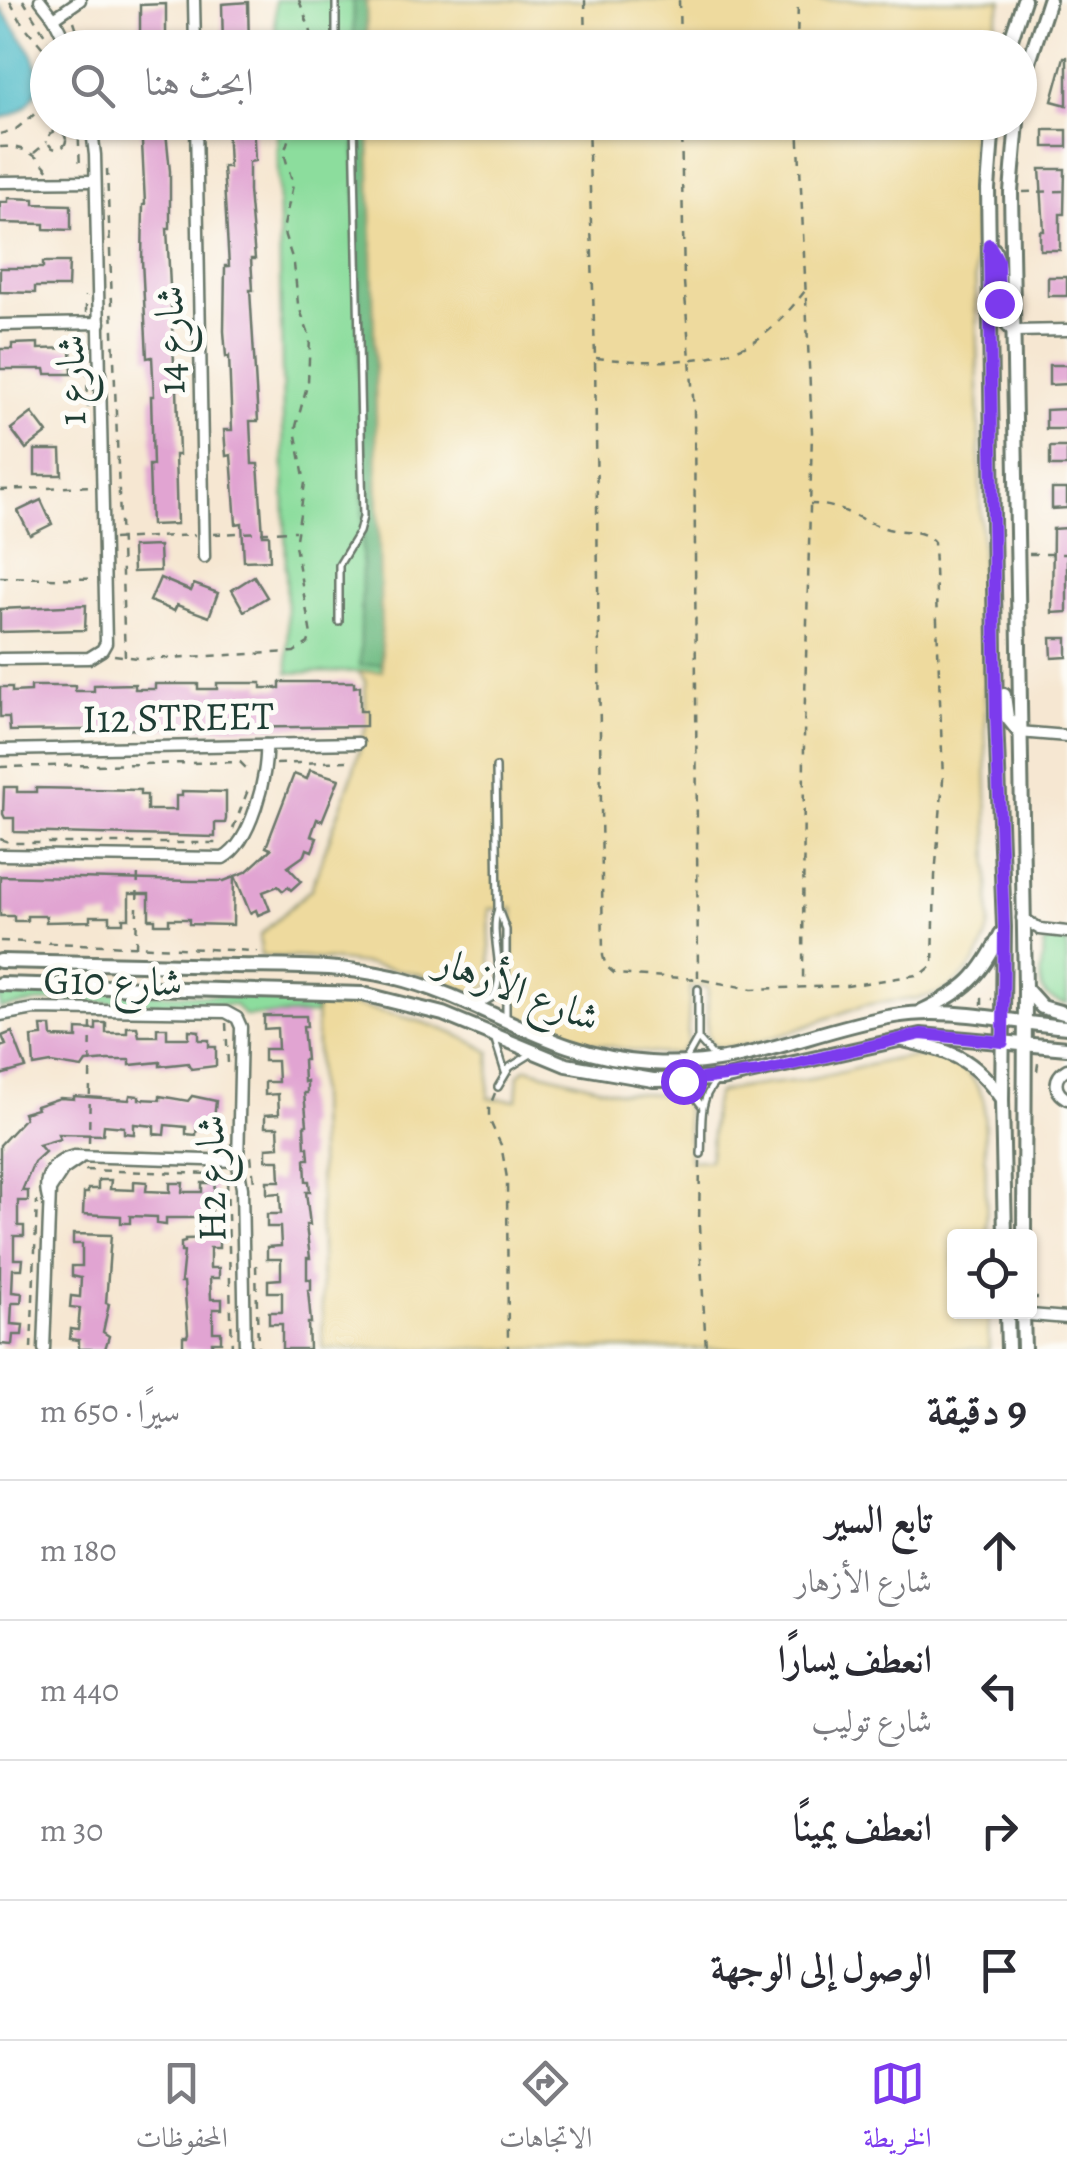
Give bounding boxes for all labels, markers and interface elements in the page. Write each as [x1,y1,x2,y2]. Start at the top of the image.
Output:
search box [30,30,1037,140]
text: ابحث هنا [145,56,254,108]
icon: search [65,58,120,113]
route end [977,281,1023,327]
street label: شارع 14 [142,285,204,395]
street label: شارع 1 [43,334,105,426]
street label: I12 STREET [82,688,274,746]
street label: شارع الأزهار [422,931,608,1051]
street label: G10 شارع [43,952,183,1016]
route start [661,1059,707,1105]
street label: H2 شارع [182,1114,246,1242]
map controls [947,1229,1037,1319]
button: locate [947,1229,1037,1319]
text: 9 دقيقة [927,1381,1027,1438]
text: سيرًا · 650 m [40,1389,180,1433]
text: تابع السير [826,1493,932,1545]
icon: ahead [972,1523,1027,1578]
text: 180 m [40,1528,117,1572]
text: شارع الأزهار [795,1559,932,1603]
text: انعطف يسارًا [778,1633,932,1685]
icon: left [972,1663,1027,1718]
text: 440 m [40,1668,119,1712]
text: شارع توليب [811,1699,932,1743]
text: انعطف يمينًا [793,1801,932,1853]
icon: right [972,1803,1027,1858]
text: 30 m [40,1808,103,1852]
text: الوصول إلى الوجهة [711,1941,932,1993]
icon: arrive [972,1943,1027,1998]
tab: المحفوظات [136,2056,228,2165]
tab: الاتجاهات [499,2056,592,2165]
tab: الخريطة [863,2056,931,2165]

